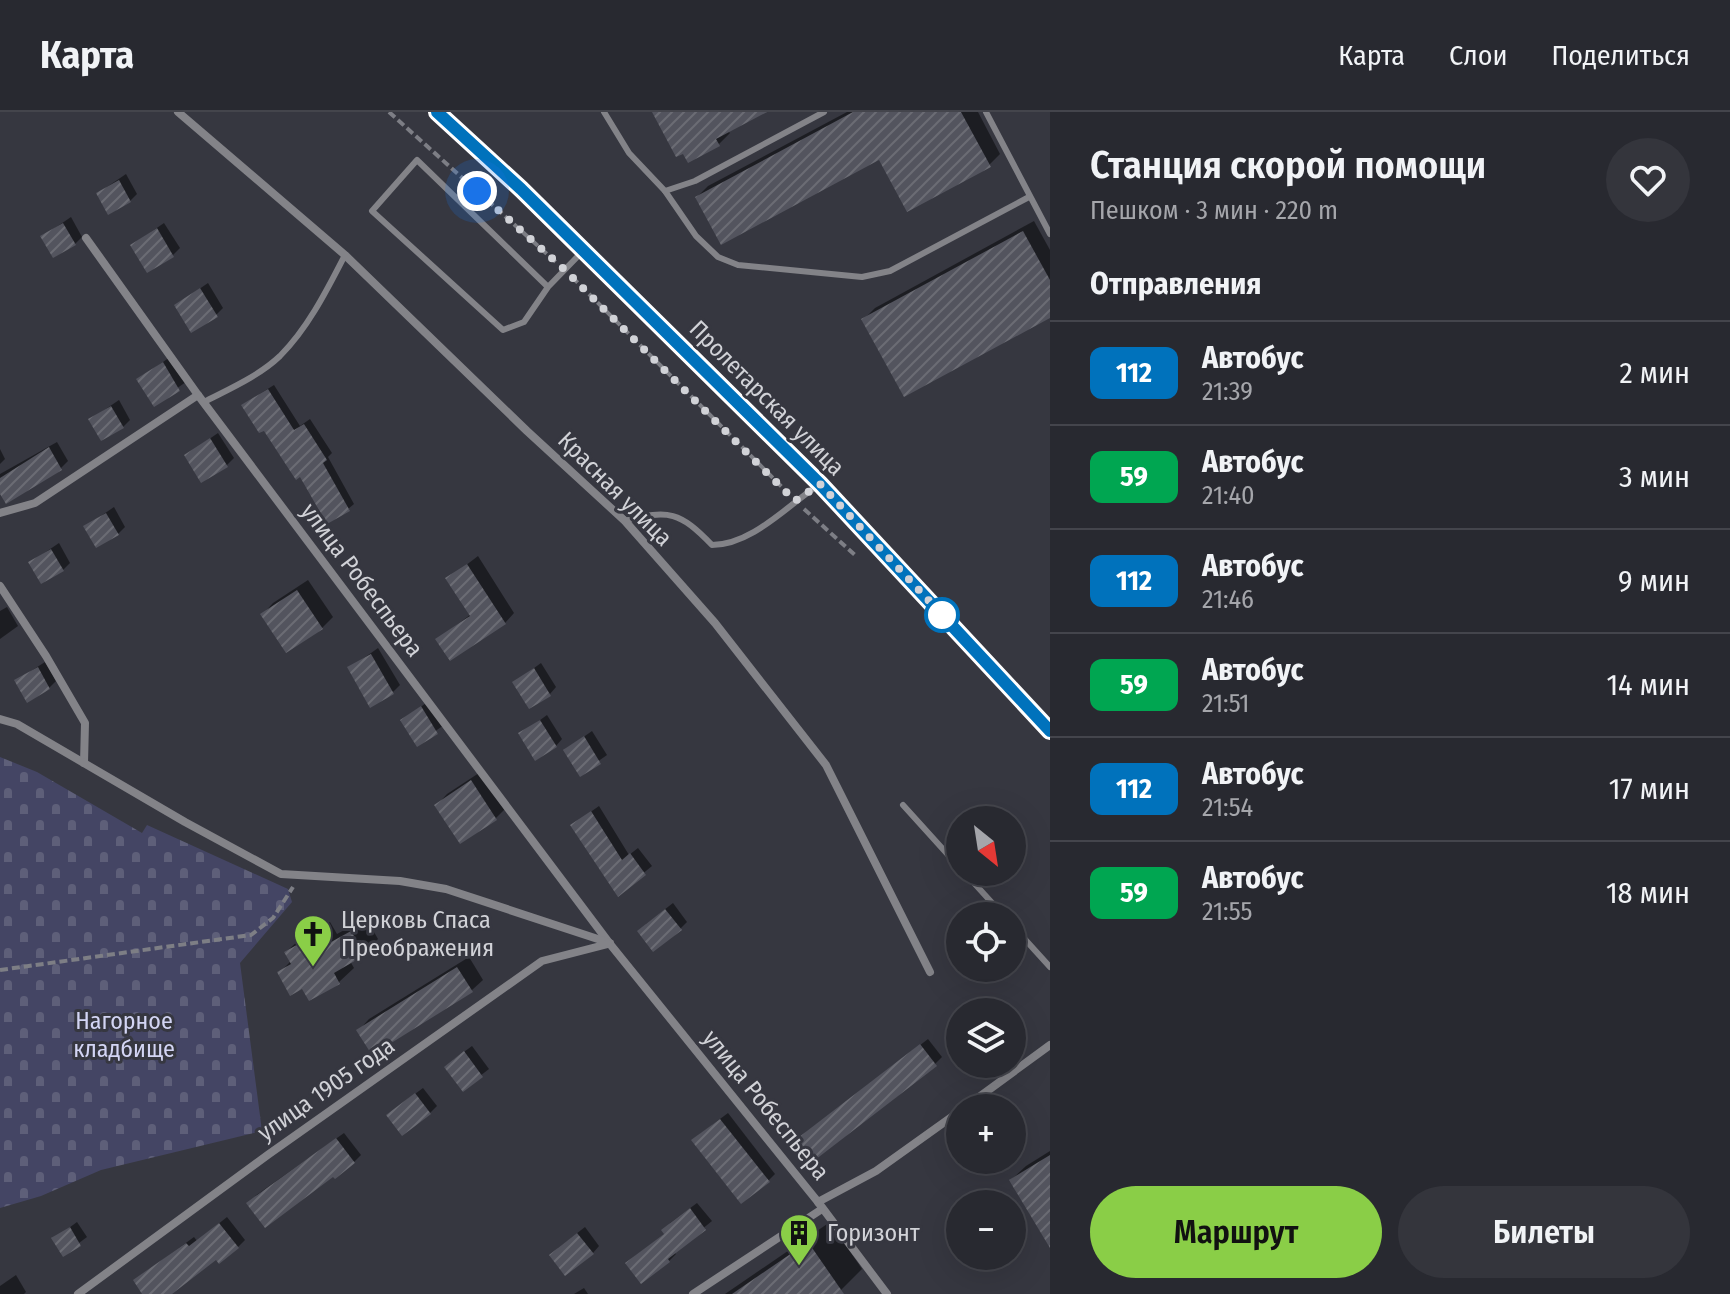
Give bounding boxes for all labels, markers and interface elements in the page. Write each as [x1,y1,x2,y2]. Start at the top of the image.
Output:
text: Карта [40,32,134,78]
text: Карта [1338,39,1405,72]
text: Слои [1449,39,1507,72]
text: Поделиться [1551,39,1690,72]
button: heart [1606,138,1690,222]
text: Станция скорой помощи [1090,142,1486,188]
your location [457,171,497,211]
text: Пешком · 3 мин · 220 m [1090,195,1338,226]
text: Отправления [1090,266,1261,302]
street label: Пролетарская улица [684,315,850,481]
text: Автобус [1202,340,1304,376]
text: 2 мин [1619,355,1690,391]
text: 112 [1116,356,1152,389]
text: 21:39 [1202,376,1253,407]
street label: Красная улица [552,426,678,552]
text: Автобус [1202,444,1304,480]
text: 3 мин [1619,459,1690,495]
text: 59 [1120,460,1148,493]
text: 21:40 [1202,480,1255,511]
street label: улица Робеспьера [295,498,429,662]
text: Автобус [1202,548,1304,584]
text: 9 мин [1618,563,1690,599]
text: 112 [1116,564,1152,597]
text: 21:46 [1202,584,1254,615]
unlabelled marker [925,598,959,632]
text: Автобус [1202,652,1304,688]
text: 14 мин [1606,667,1690,703]
text: 59 [1120,668,1148,701]
text: 21:51 [1202,688,1249,719]
text: Автобус [1202,756,1304,792]
text: 17 мин [1609,771,1690,807]
text: 112 [1116,772,1152,805]
text: 21:54 [1202,792,1253,823]
north arrow [946,806,1026,886]
map controls [946,806,1026,1270]
text: Автобус [1202,860,1304,896]
text: 18 мин [1606,875,1690,911]
text: 59 [1120,876,1148,909]
text: 21:55 [1202,896,1252,927]
button: locate [946,902,1026,982]
place label: Церковь Спаса Преображения [341,906,494,962]
church icon: Церковь Спаса Преображения [292,913,334,968]
button: layers [946,998,1026,1078]
park label: Нагорное кладбище [73,1007,175,1063]
street label: улица Робеспьера [697,1024,835,1186]
street label: улица 1905 года [252,1031,400,1147]
button: + [946,1094,1026,1174]
button: Маршрут [1090,1186,1382,1278]
button: Билеты [1398,1186,1690,1278]
button: − [946,1190,1026,1270]
building icon: Горизонт [778,1212,820,1267]
place label: Горизонт [827,1219,920,1247]

